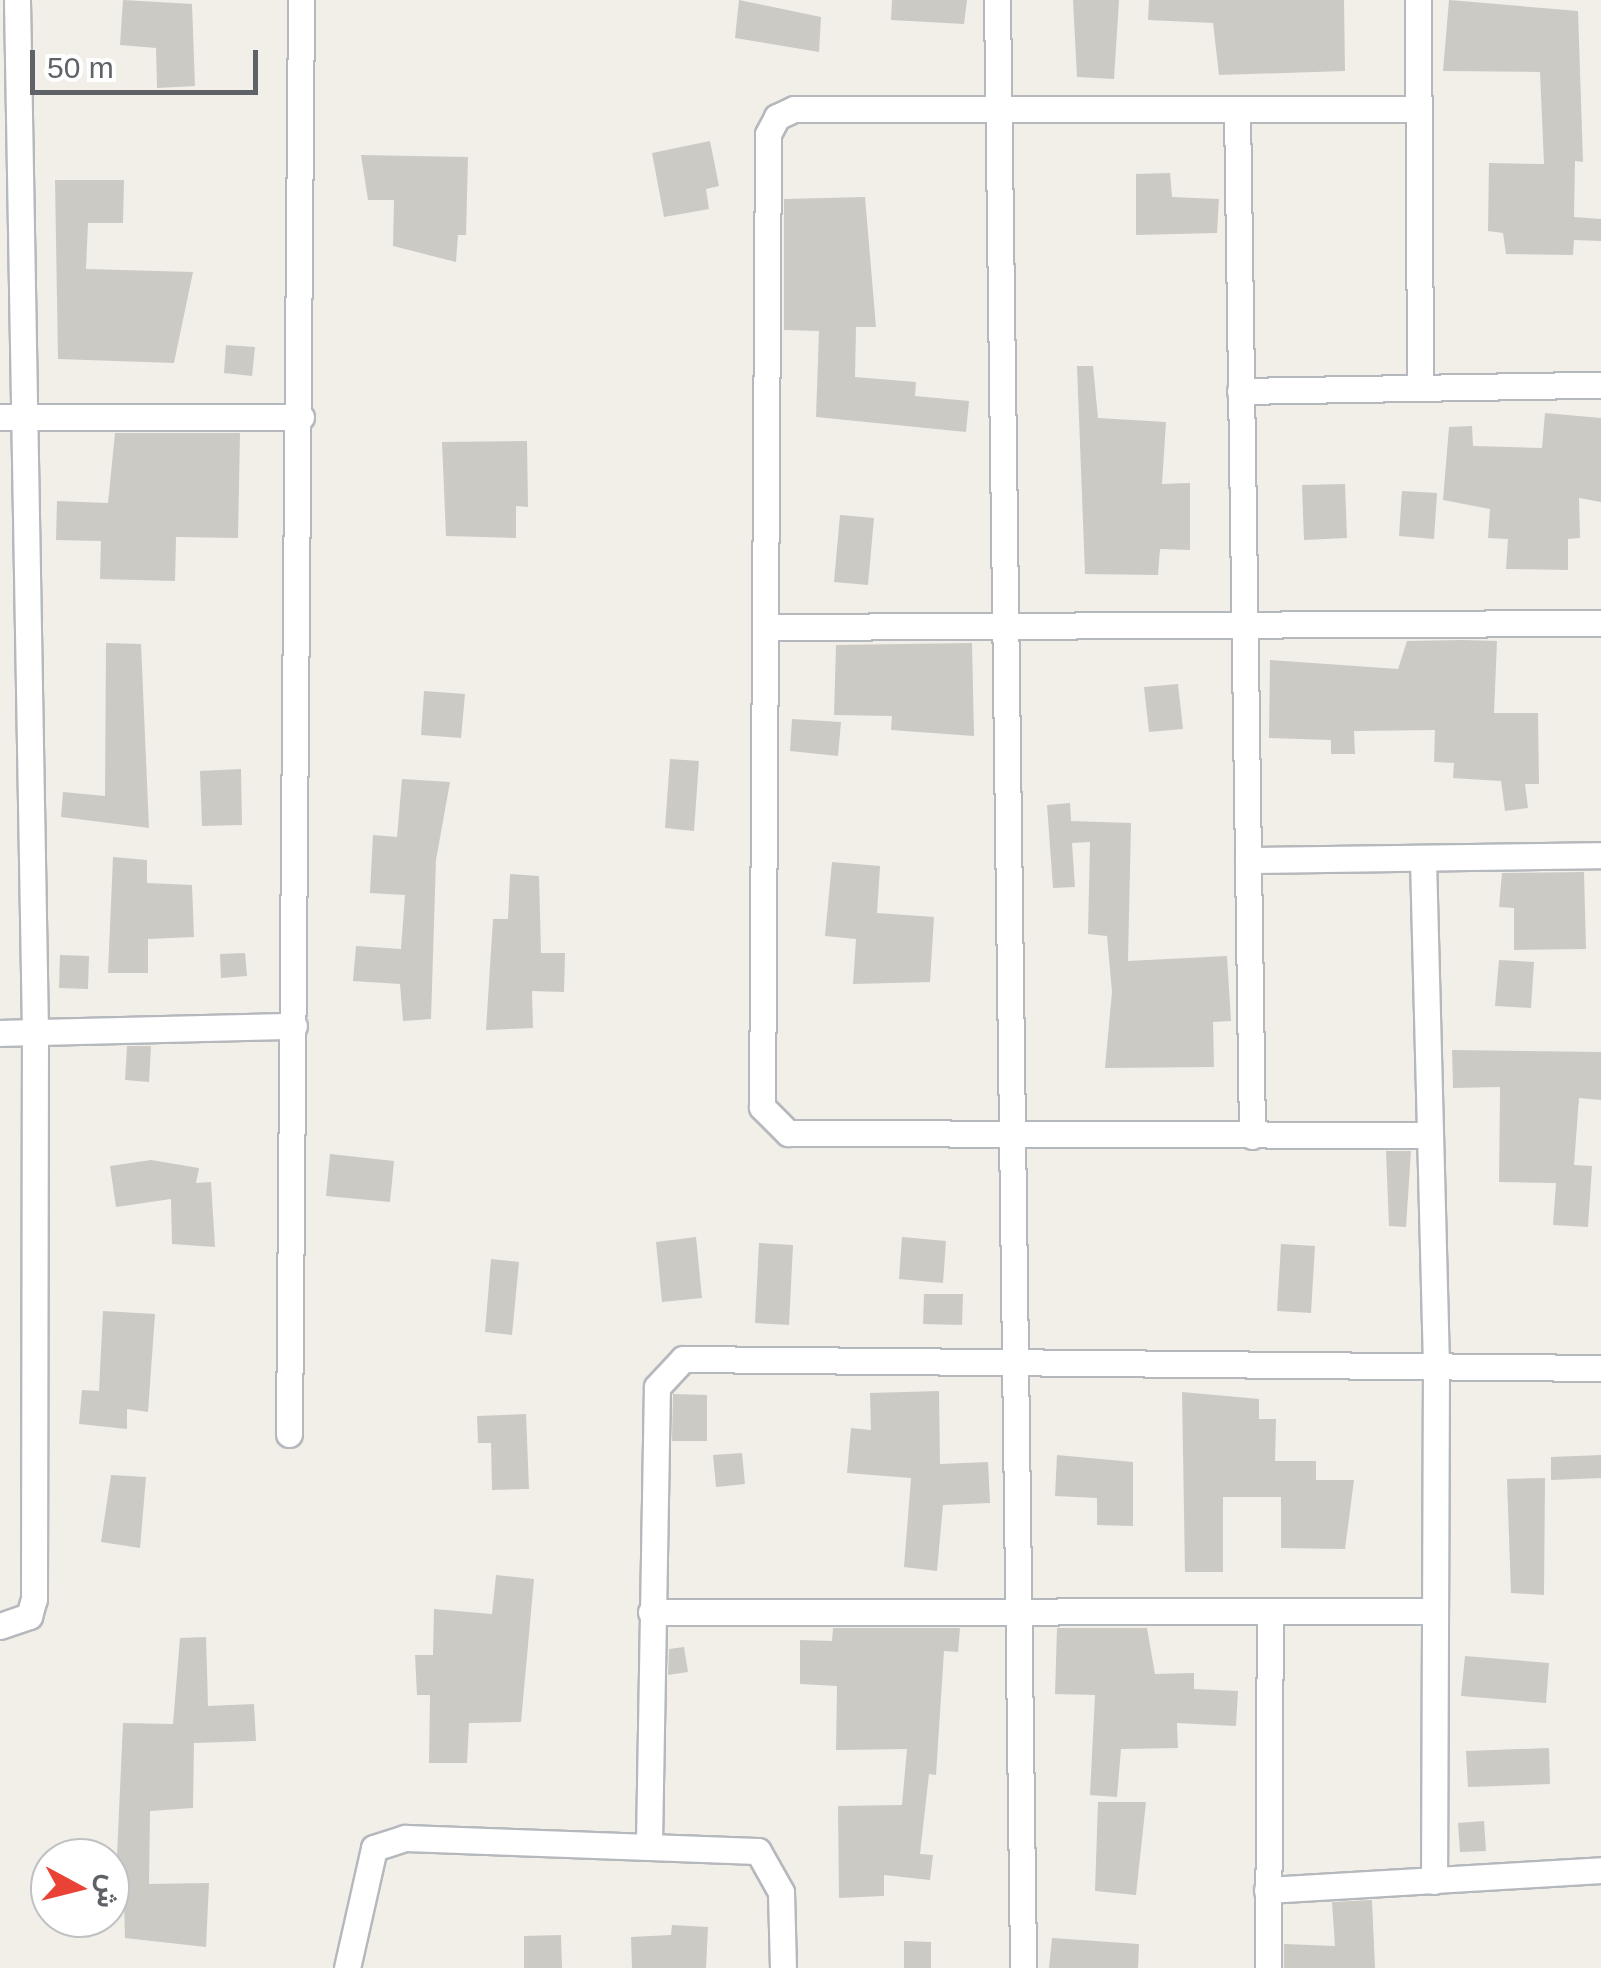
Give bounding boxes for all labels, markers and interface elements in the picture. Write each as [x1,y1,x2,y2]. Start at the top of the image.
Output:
scale bar [35,30,262,92]
text: 50 m [47,51,114,84]
north arrow [30,1838,130,1938]
text: ش [91,1873,126,1910]

